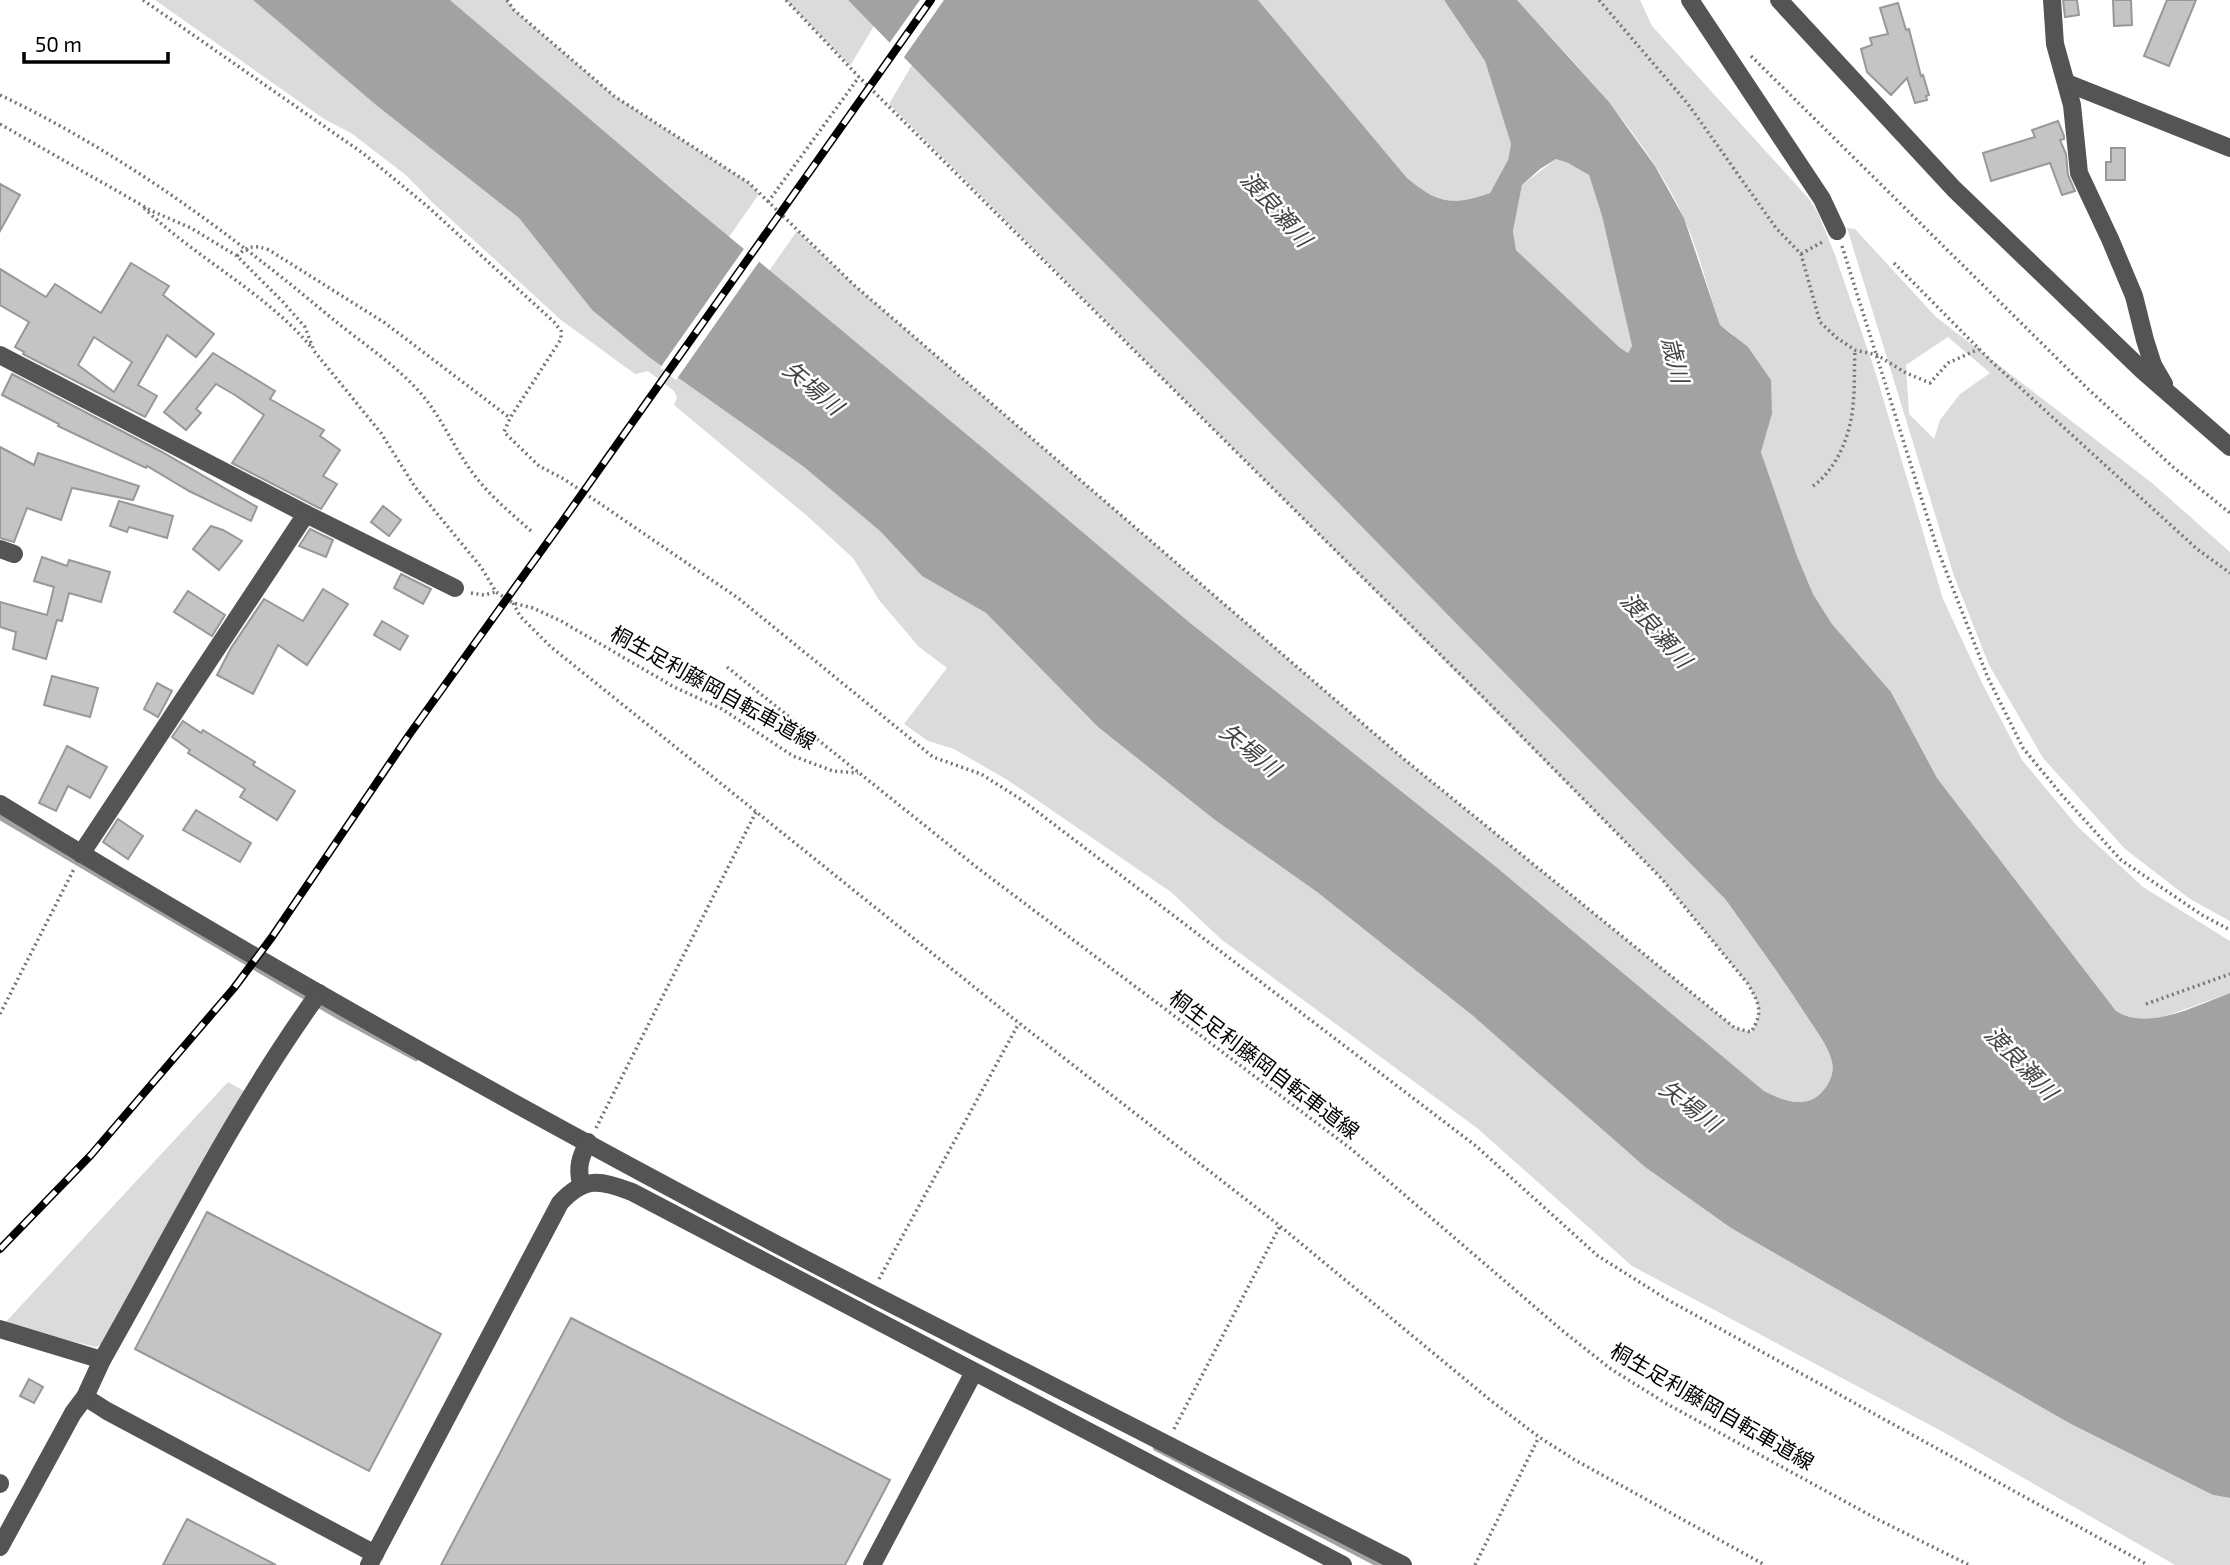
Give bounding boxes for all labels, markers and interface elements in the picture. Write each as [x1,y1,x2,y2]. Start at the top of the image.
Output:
scale bar [24,21,168,65]
text: 50 m [35,31,82,56]
water label: 渡良瀬川 [1236,165,1320,254]
water label: 歳川 [1657,334,1696,388]
water label: 矢場川 [778,354,851,422]
water label: 渡良瀬川 [1616,586,1700,675]
street label: 桐生足利藤岡自転車道線 [607,620,821,754]
water label: 矢場川 [1215,717,1289,784]
street label: 桐生足利藤岡自転車道線 [1165,984,1365,1143]
water label: 渡良瀬川 [1980,1019,2066,1107]
water label: 矢場川 [1655,1073,1729,1139]
street label: 桐生足利藤岡自転車道線 [1606,1337,1819,1474]

